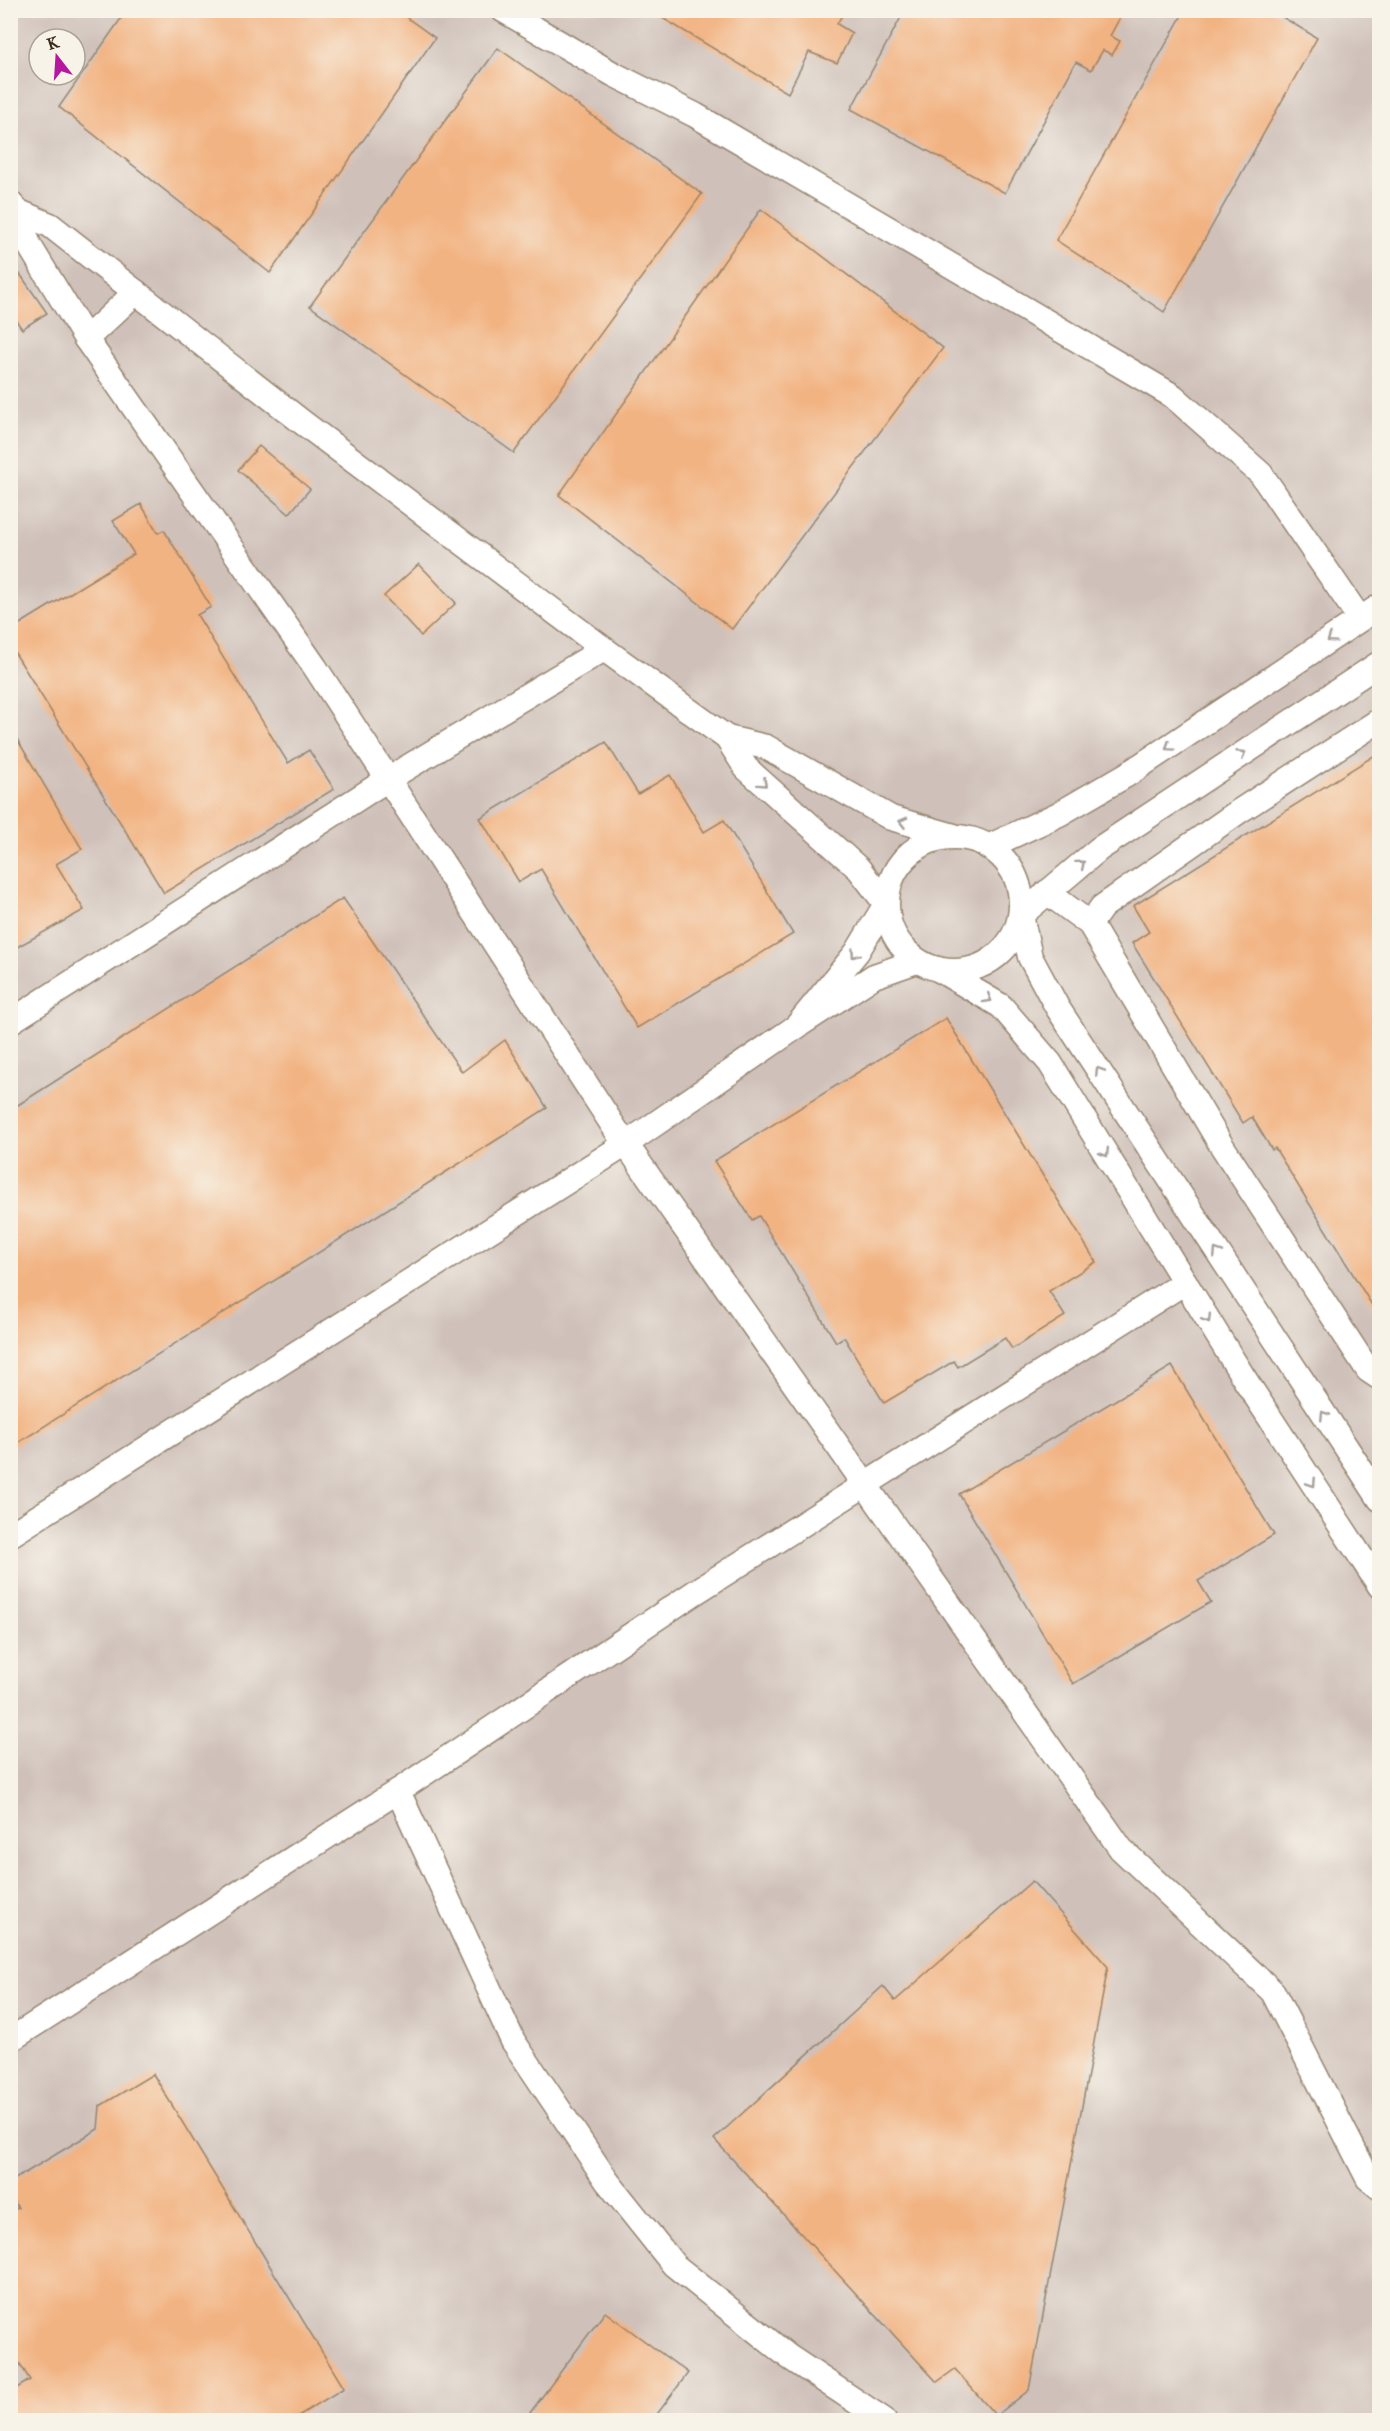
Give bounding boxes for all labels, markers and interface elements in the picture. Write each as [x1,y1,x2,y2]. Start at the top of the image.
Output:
north arrow [27,27,87,87]
text: K [45,32,62,54]
one-way arrow [1327,631,1337,643]
one-way arrow [1165,740,1176,751]
one-way arrow [1236,750,1247,761]
one-way arrow [756,776,767,787]
one-way arrow [898,816,908,829]
one-way arrow [1074,860,1085,871]
one-way arrow [851,947,862,958]
one-way arrow [982,991,992,1003]
one-way arrow [1095,1067,1106,1078]
one-way arrow [1097,1147,1109,1157]
one-way arrow [1213,1248,1225,1258]
one-way arrow [1200,1313,1212,1323]
one-way arrow [1320,1411,1331,1422]
one-way arrow [1305,1477,1317,1487]

